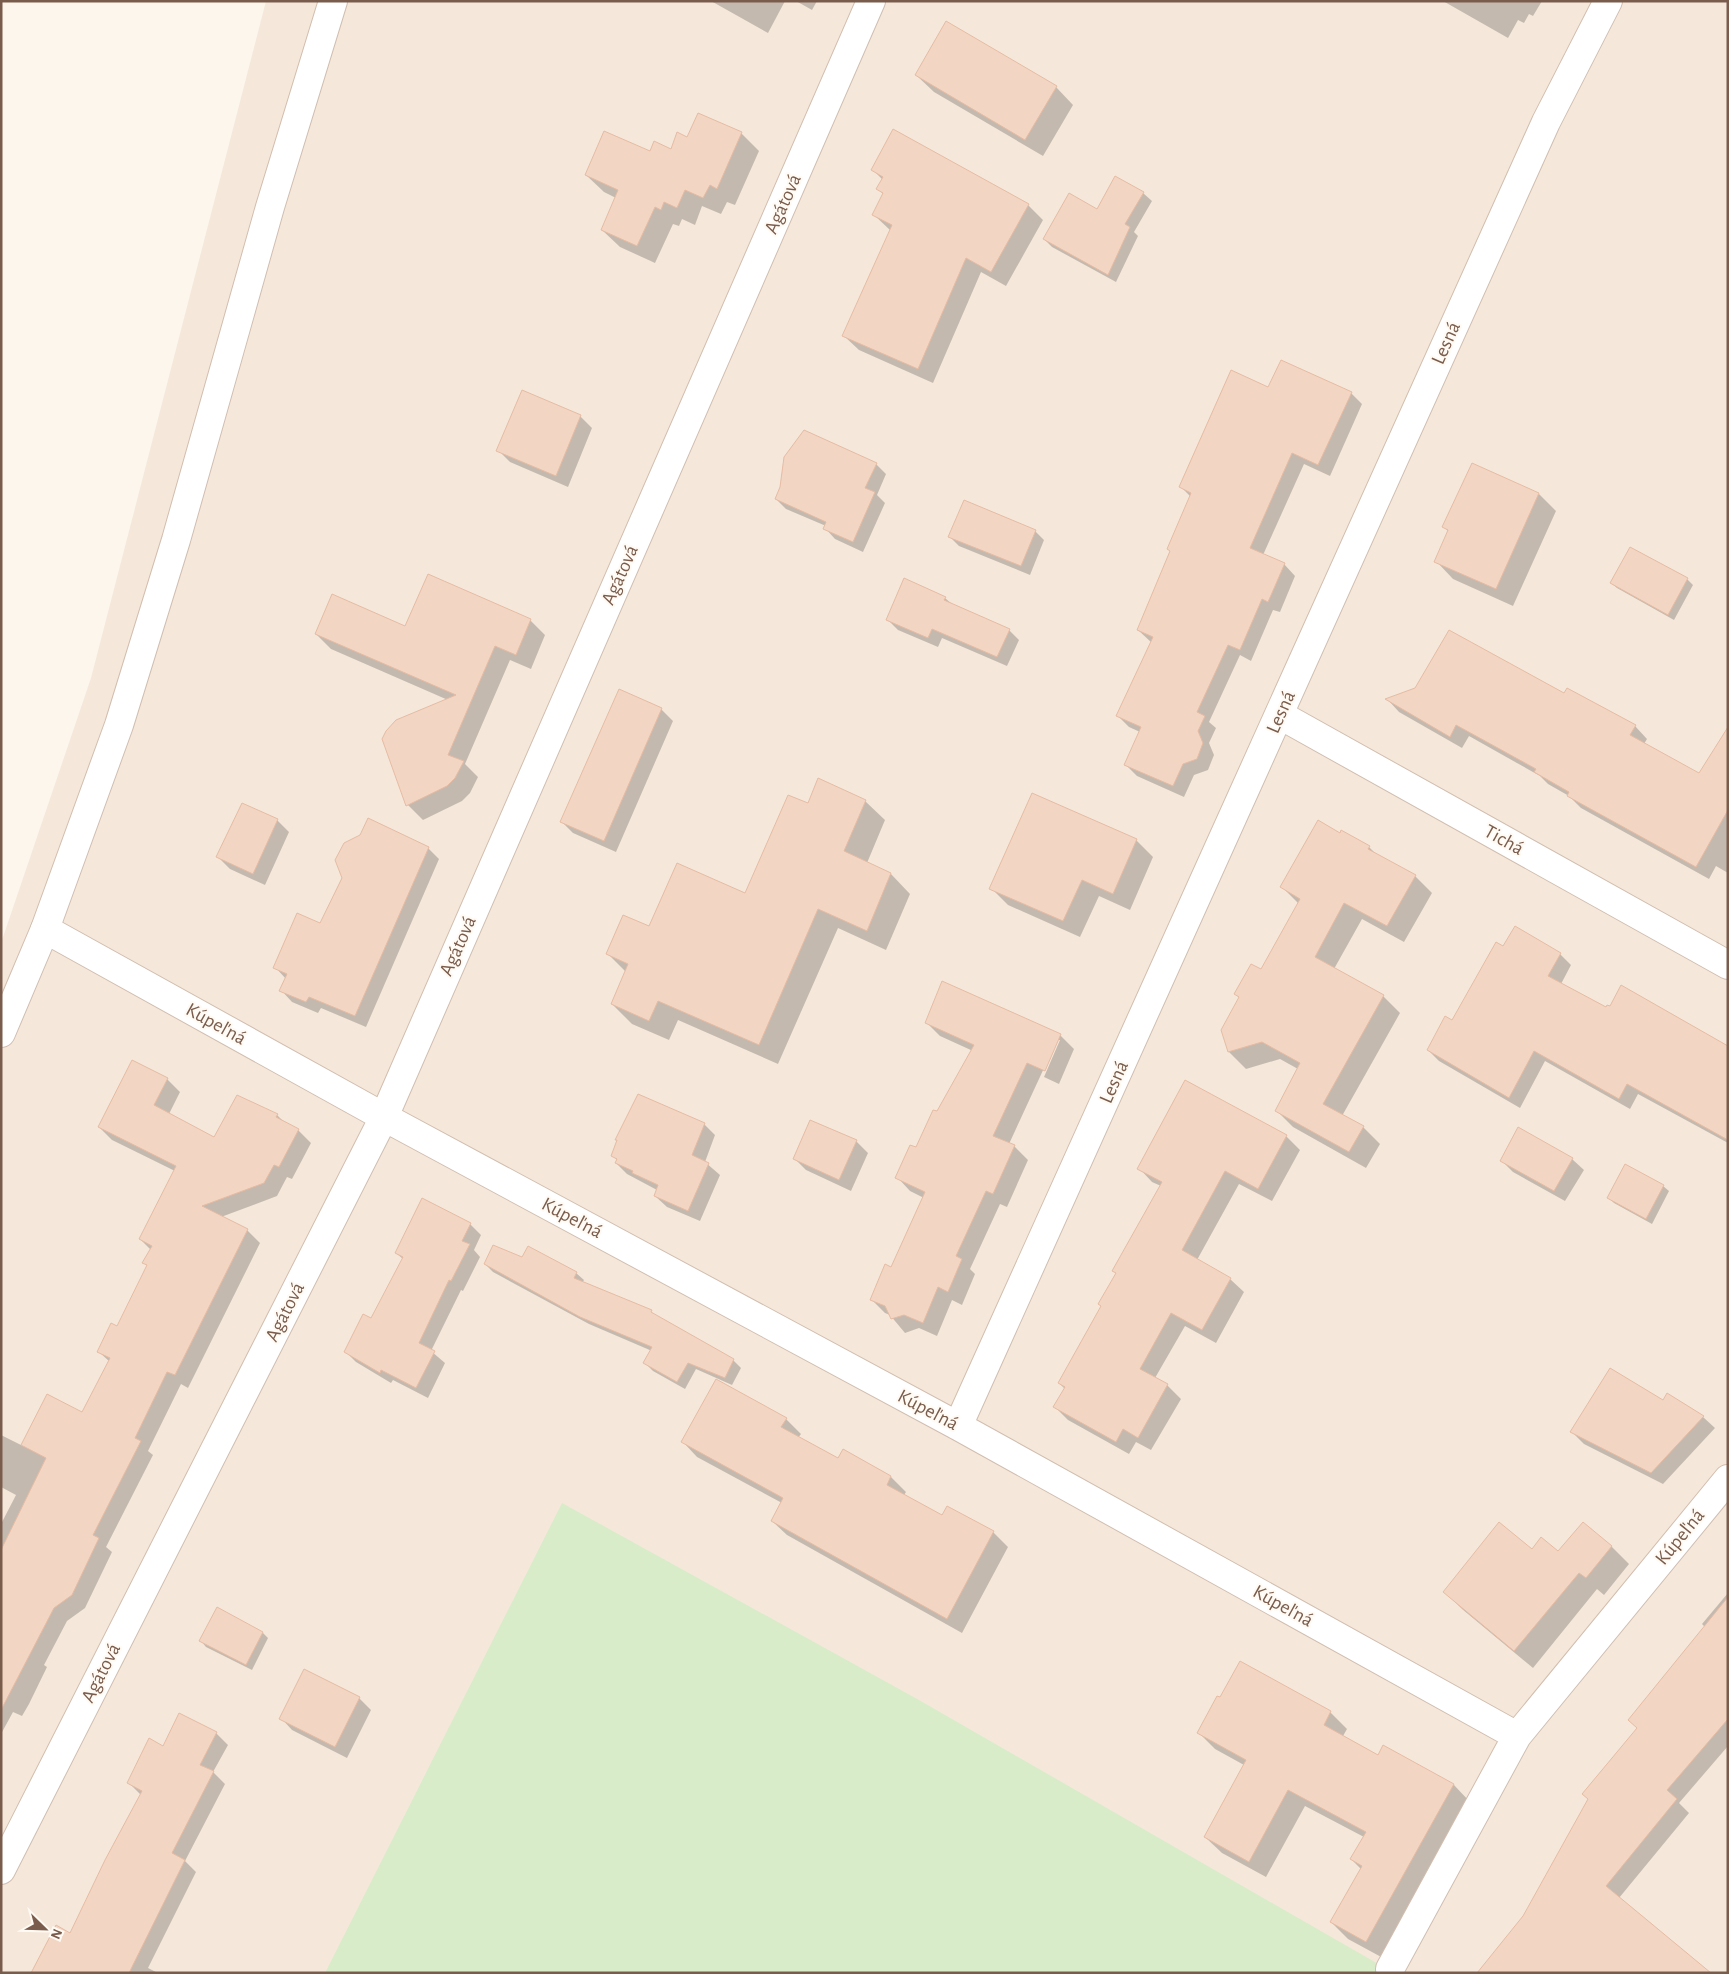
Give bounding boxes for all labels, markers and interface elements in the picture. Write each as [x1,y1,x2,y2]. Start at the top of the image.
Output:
street label: Agátová [761,171,805,237]
street label: Lesná [1428,319,1464,367]
street label: Agátová [598,542,642,608]
street label: Lesná [1263,688,1299,736]
street label: Tichá [1481,821,1527,859]
street label: Agátová [436,913,480,979]
street label: Kúpeľná [182,999,250,1049]
street label: Lesná [1096,1058,1132,1106]
street label: Kúpeľná [538,1194,606,1242]
street label: Agátová [262,1279,308,1345]
street label: Kúpeľná [894,1386,962,1434]
street label: Kúpeľná [1652,1505,1708,1569]
street label: Kúpeľná [1249,1581,1317,1631]
street label: Agátová [78,1640,124,1706]
north arrow [20,1904,70,1954]
text: N [48,1926,64,1941]

